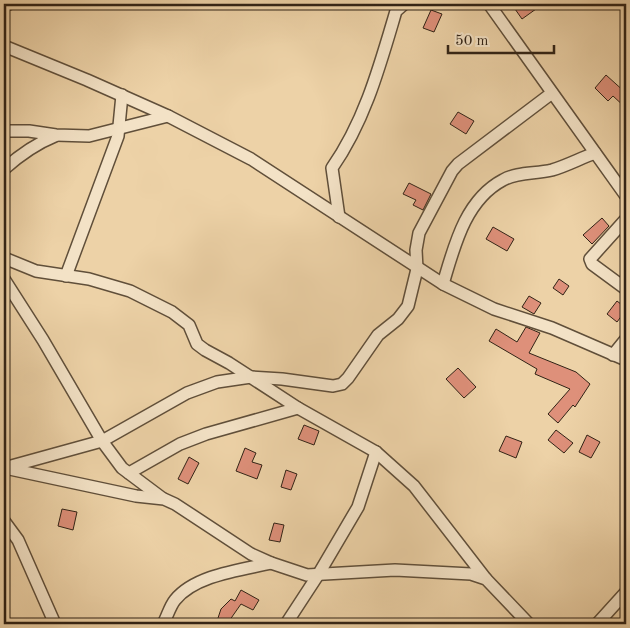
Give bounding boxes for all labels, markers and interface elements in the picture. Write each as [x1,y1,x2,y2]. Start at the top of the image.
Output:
scale bar [448,22,554,54]
text: 50 m [455,34,489,49]

